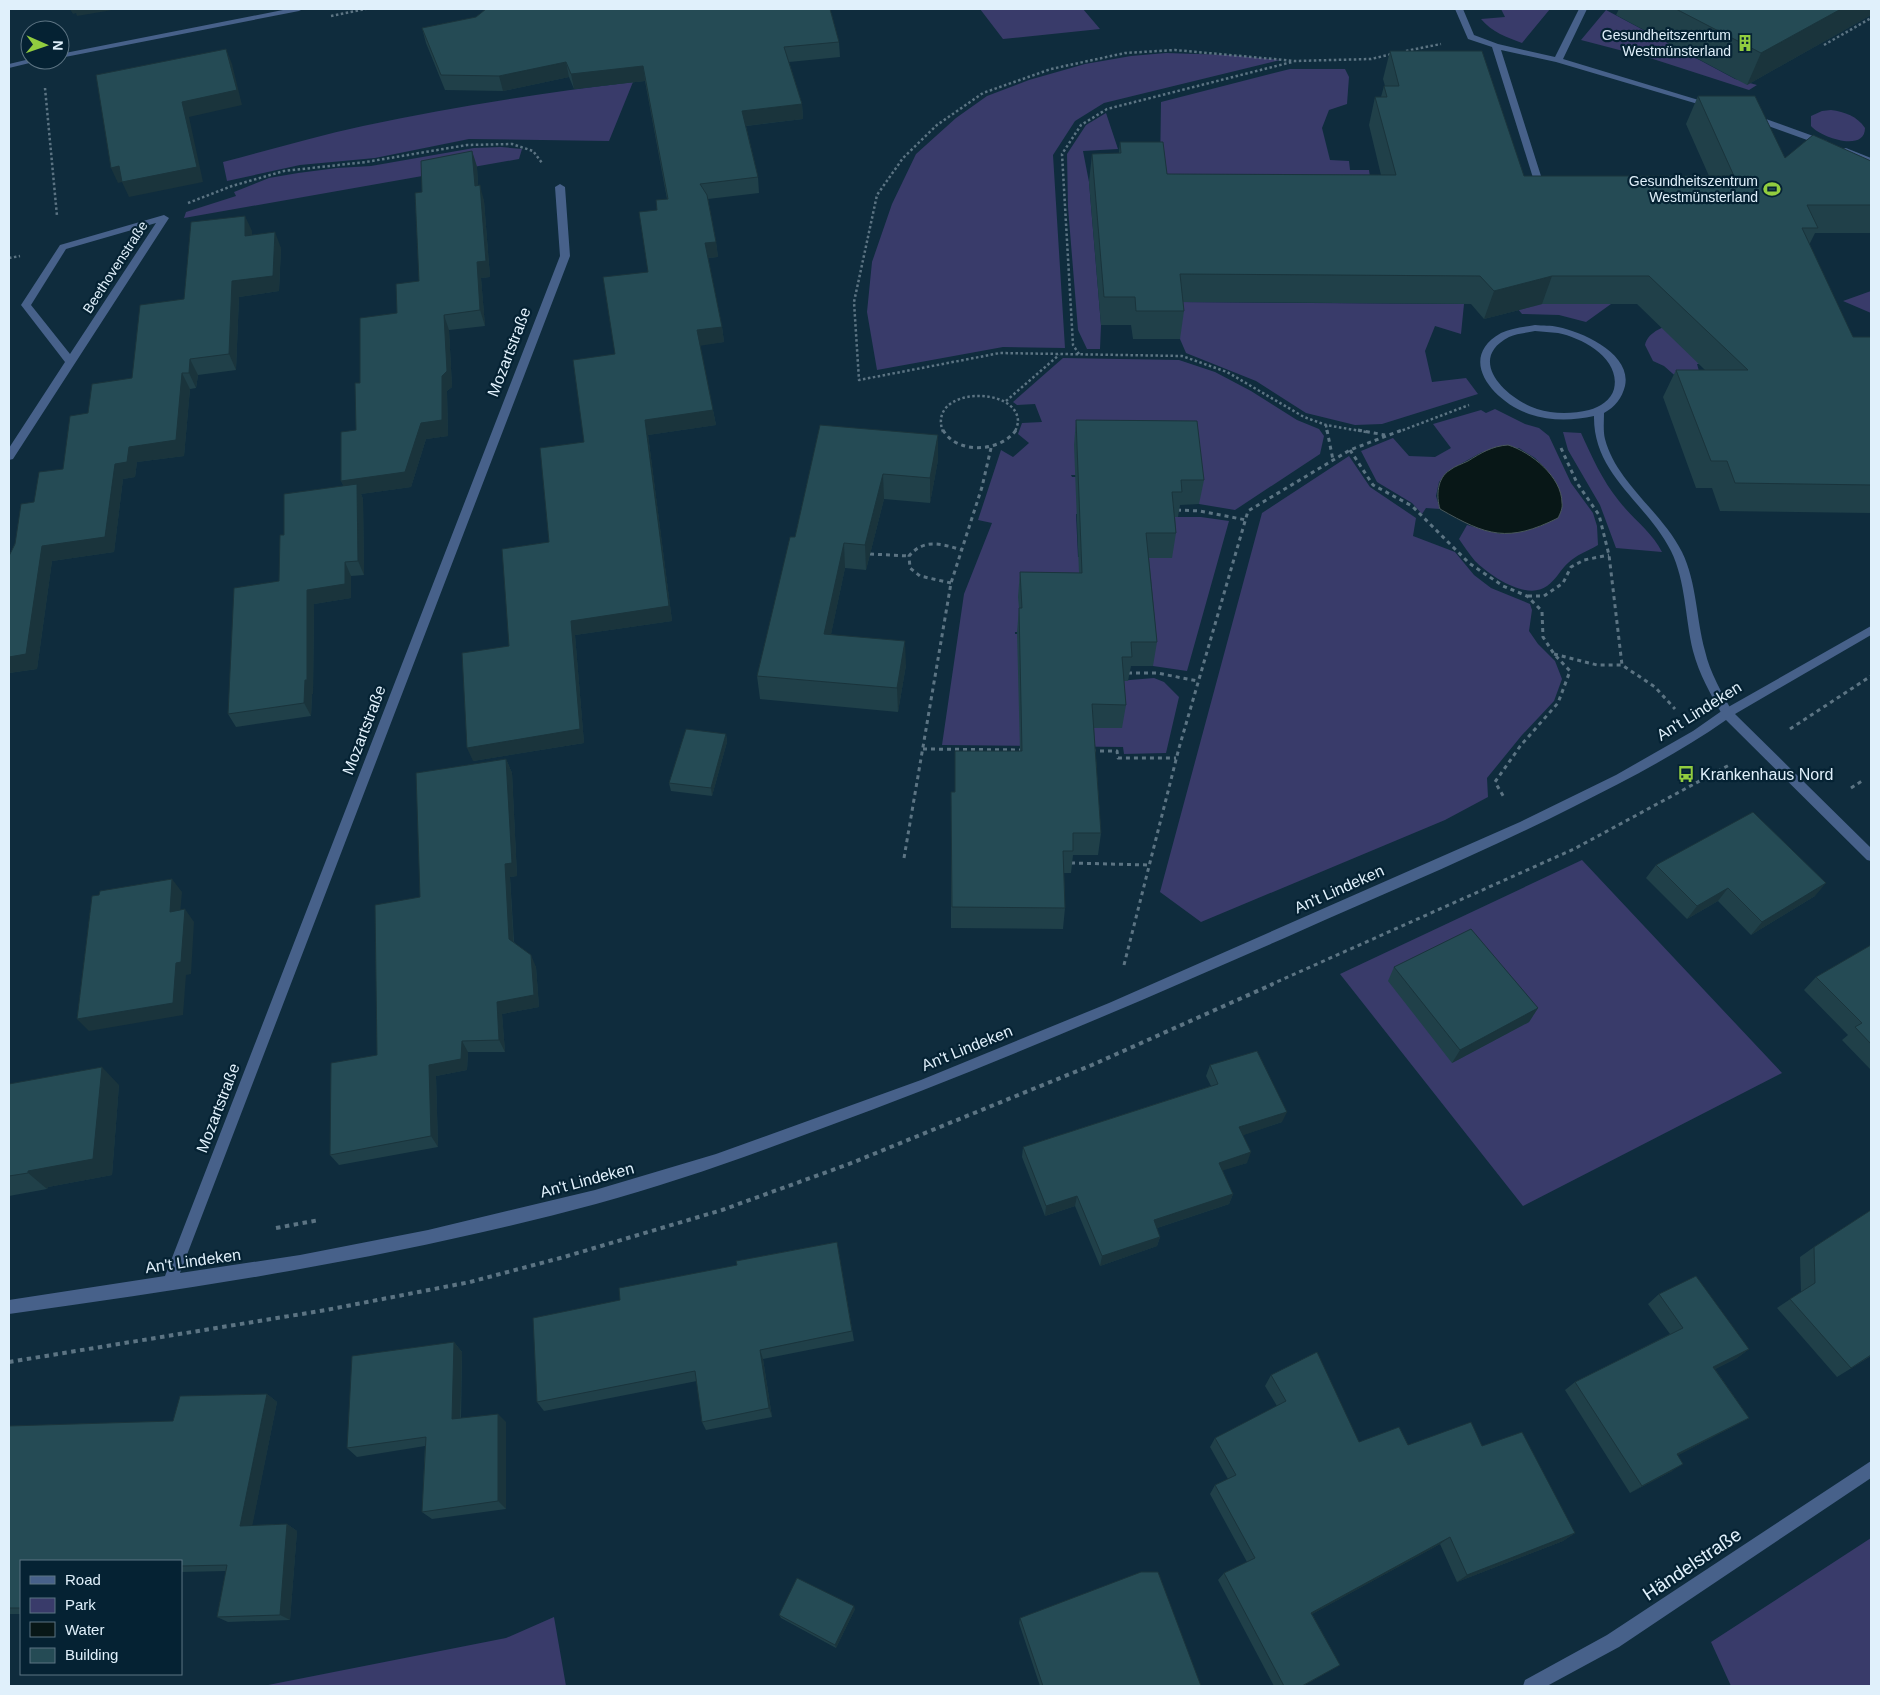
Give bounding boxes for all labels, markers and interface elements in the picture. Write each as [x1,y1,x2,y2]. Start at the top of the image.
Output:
north arrow [20,20,70,70]
place label: Gesundheitszenrtum Westmünsterland [1602,27,1731,59]
building icon: Gesundheitszenrtum Westmünsterland [1735,33,1755,53]
text: N [50,40,66,51]
place label: Gesundheitszentrum Westmünsterland [1629,173,1758,205]
sports icon: Gesundheitszentrum Westmünsterland [1762,179,1782,199]
street label: Beethovenstraße [79,218,151,316]
street label: Mozartstraße [484,305,534,399]
street label: An't Lindeken [1654,678,1744,744]
street label: Mozartstraße [339,683,389,777]
bus stop icon: Krankenhaus Nord [1676,764,1696,784]
place label: Krankenhaus Nord [1700,766,1833,783]
street label: An't Lindeken [1291,862,1387,916]
street label: An't Lindeken [919,1022,1015,1074]
street label: Mozartstraße [193,1061,243,1155]
street label: An't Lindeken [538,1159,636,1201]
street label: An't Lindeken [144,1246,242,1276]
street label: Händelstraße [1639,1523,1745,1605]
legend [20,1560,182,1675]
text: Road [65,1571,101,1588]
text: Park [65,1596,96,1613]
text: Water [65,1621,104,1638]
text: Building [65,1646,118,1663]

